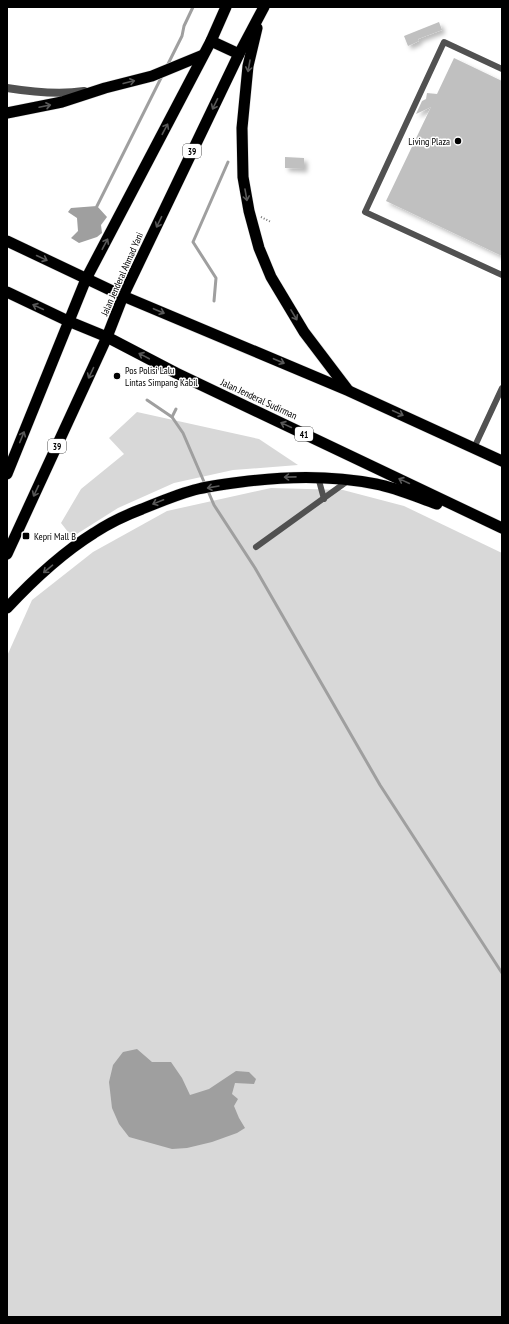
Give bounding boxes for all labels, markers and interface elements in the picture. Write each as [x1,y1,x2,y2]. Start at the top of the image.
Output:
one-way arrow [245,59,253,72]
one-way arrow [122,78,135,86]
one-way arrow [211,98,218,110]
one-way arrow [39,102,52,110]
one-way arrow [162,123,169,135]
place label: Living Plaza [408,135,450,148]
marker: Living Plaza [453,136,463,146]
road number: 39 [183,144,201,158]
one-way arrow [242,188,250,201]
one-way arrow [155,215,162,227]
street label: Jalan Jenderal Ahmad Yani [97,230,146,319]
one-way arrow [101,238,109,250]
one-way arrow [36,255,48,262]
one-way arrow [32,303,44,310]
one-way arrow [152,308,164,316]
one-way arrow [290,309,298,321]
one-way arrow [138,352,150,360]
one-way arrow [272,358,284,366]
place label: Pos Polisi Lalu Lintas Simpang Kabil [125,364,198,389]
one-way arrow [87,366,94,378]
marker: Pos Polisi Lalu Lintas Simpang Kabil [112,371,122,381]
street label: Jalan Jenderal Sudirman [218,375,299,422]
one-way arrow [392,410,404,417]
one-way arrow [280,421,292,428]
road number: 41 [295,427,313,441]
one-way arrow [18,432,26,444]
road number: 39 [48,439,66,453]
one-way arrow [284,474,297,481]
one-way arrow [398,477,410,484]
one-way arrow [207,483,220,491]
one-way arrow [32,484,39,496]
one-way arrow [153,499,165,507]
place label: Kepri Mall B [34,530,76,543]
marker: Kepri Mall B [21,531,31,541]
one-way arrow [42,564,53,573]

